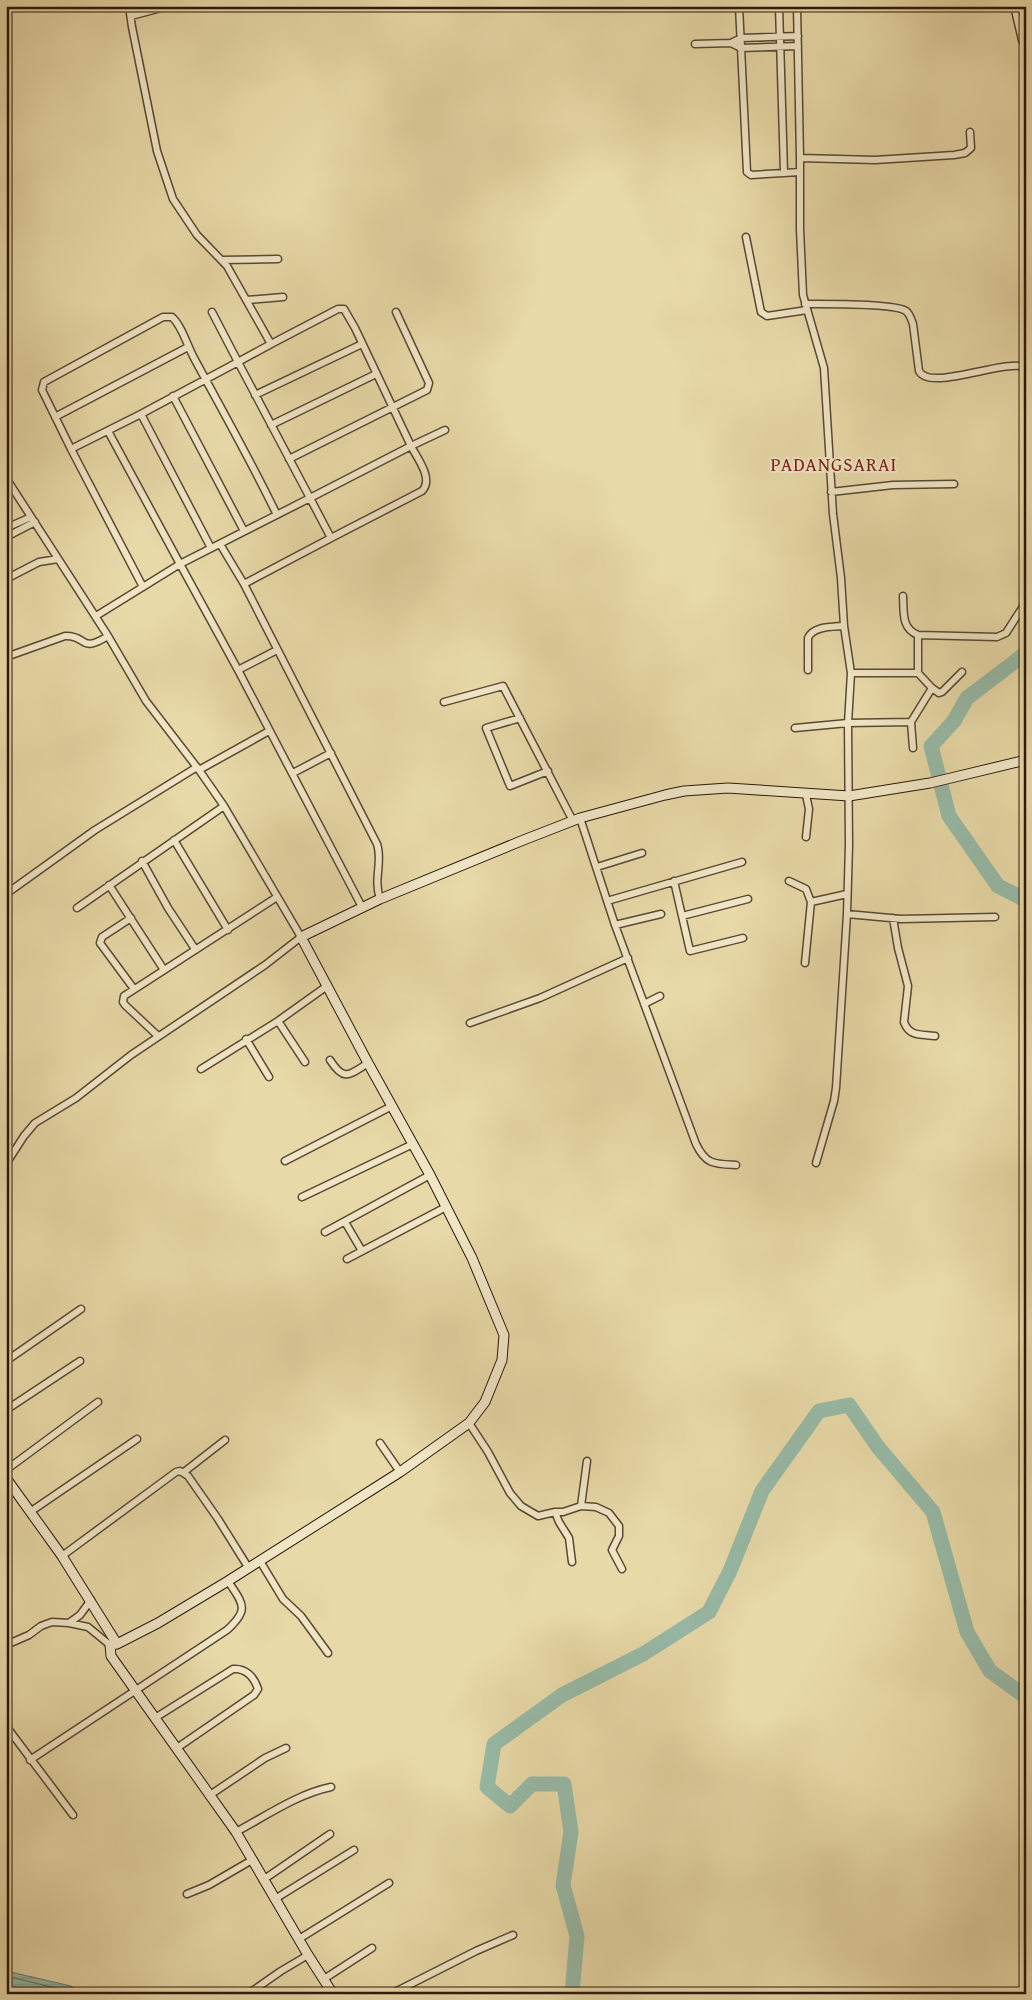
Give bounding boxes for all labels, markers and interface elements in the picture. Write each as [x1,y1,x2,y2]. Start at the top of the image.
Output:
district label: PADANGSARAI [771,450,897,478]

